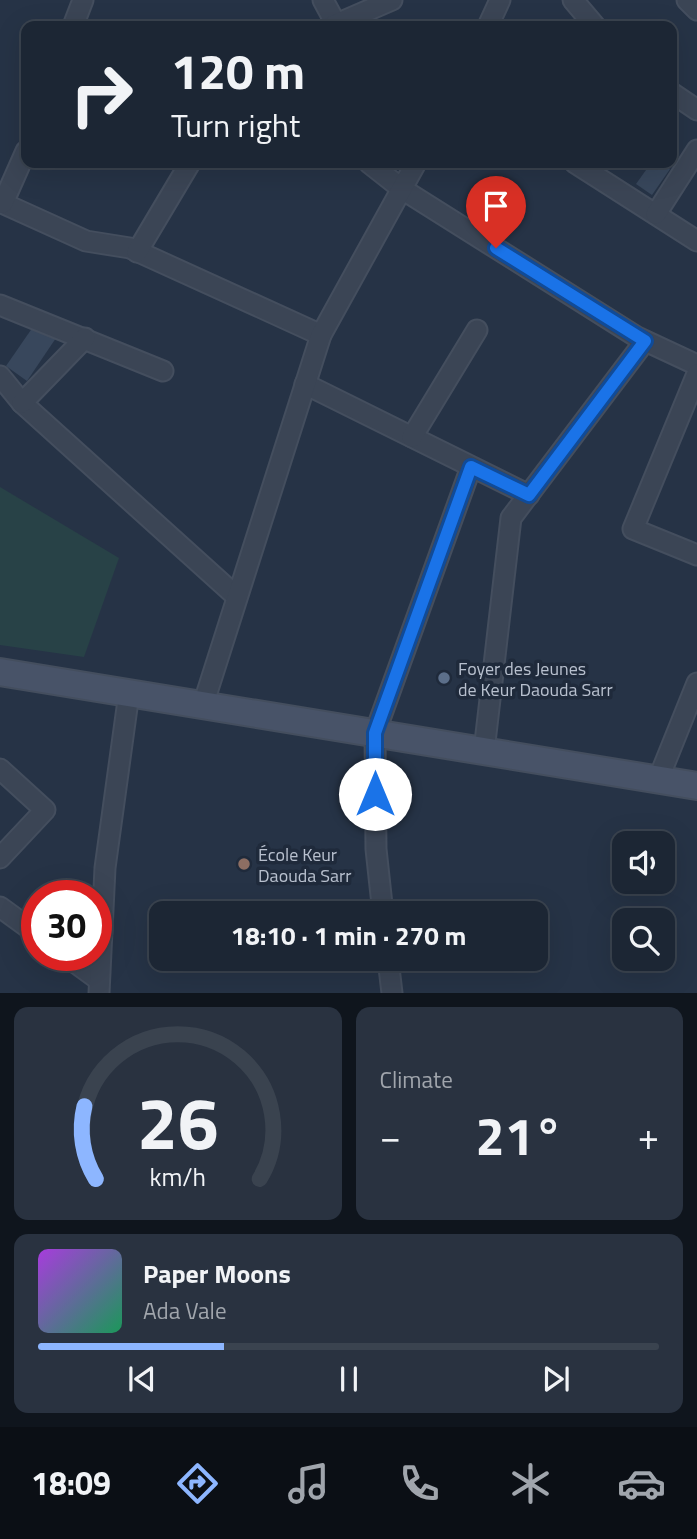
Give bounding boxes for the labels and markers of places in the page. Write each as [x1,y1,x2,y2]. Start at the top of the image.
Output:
pin [466,176,526,248]
place label: Foyer des Jeunes de Keur Daouda Sarr [458,655,613,703]
marker: Foyer des Jeunes de Keur Daouda Sarr [436,670,452,686]
place label: École Keur Daouda Sarr [258,841,351,889]
marker: École Keur Daouda Sarr [236,856,252,872]

